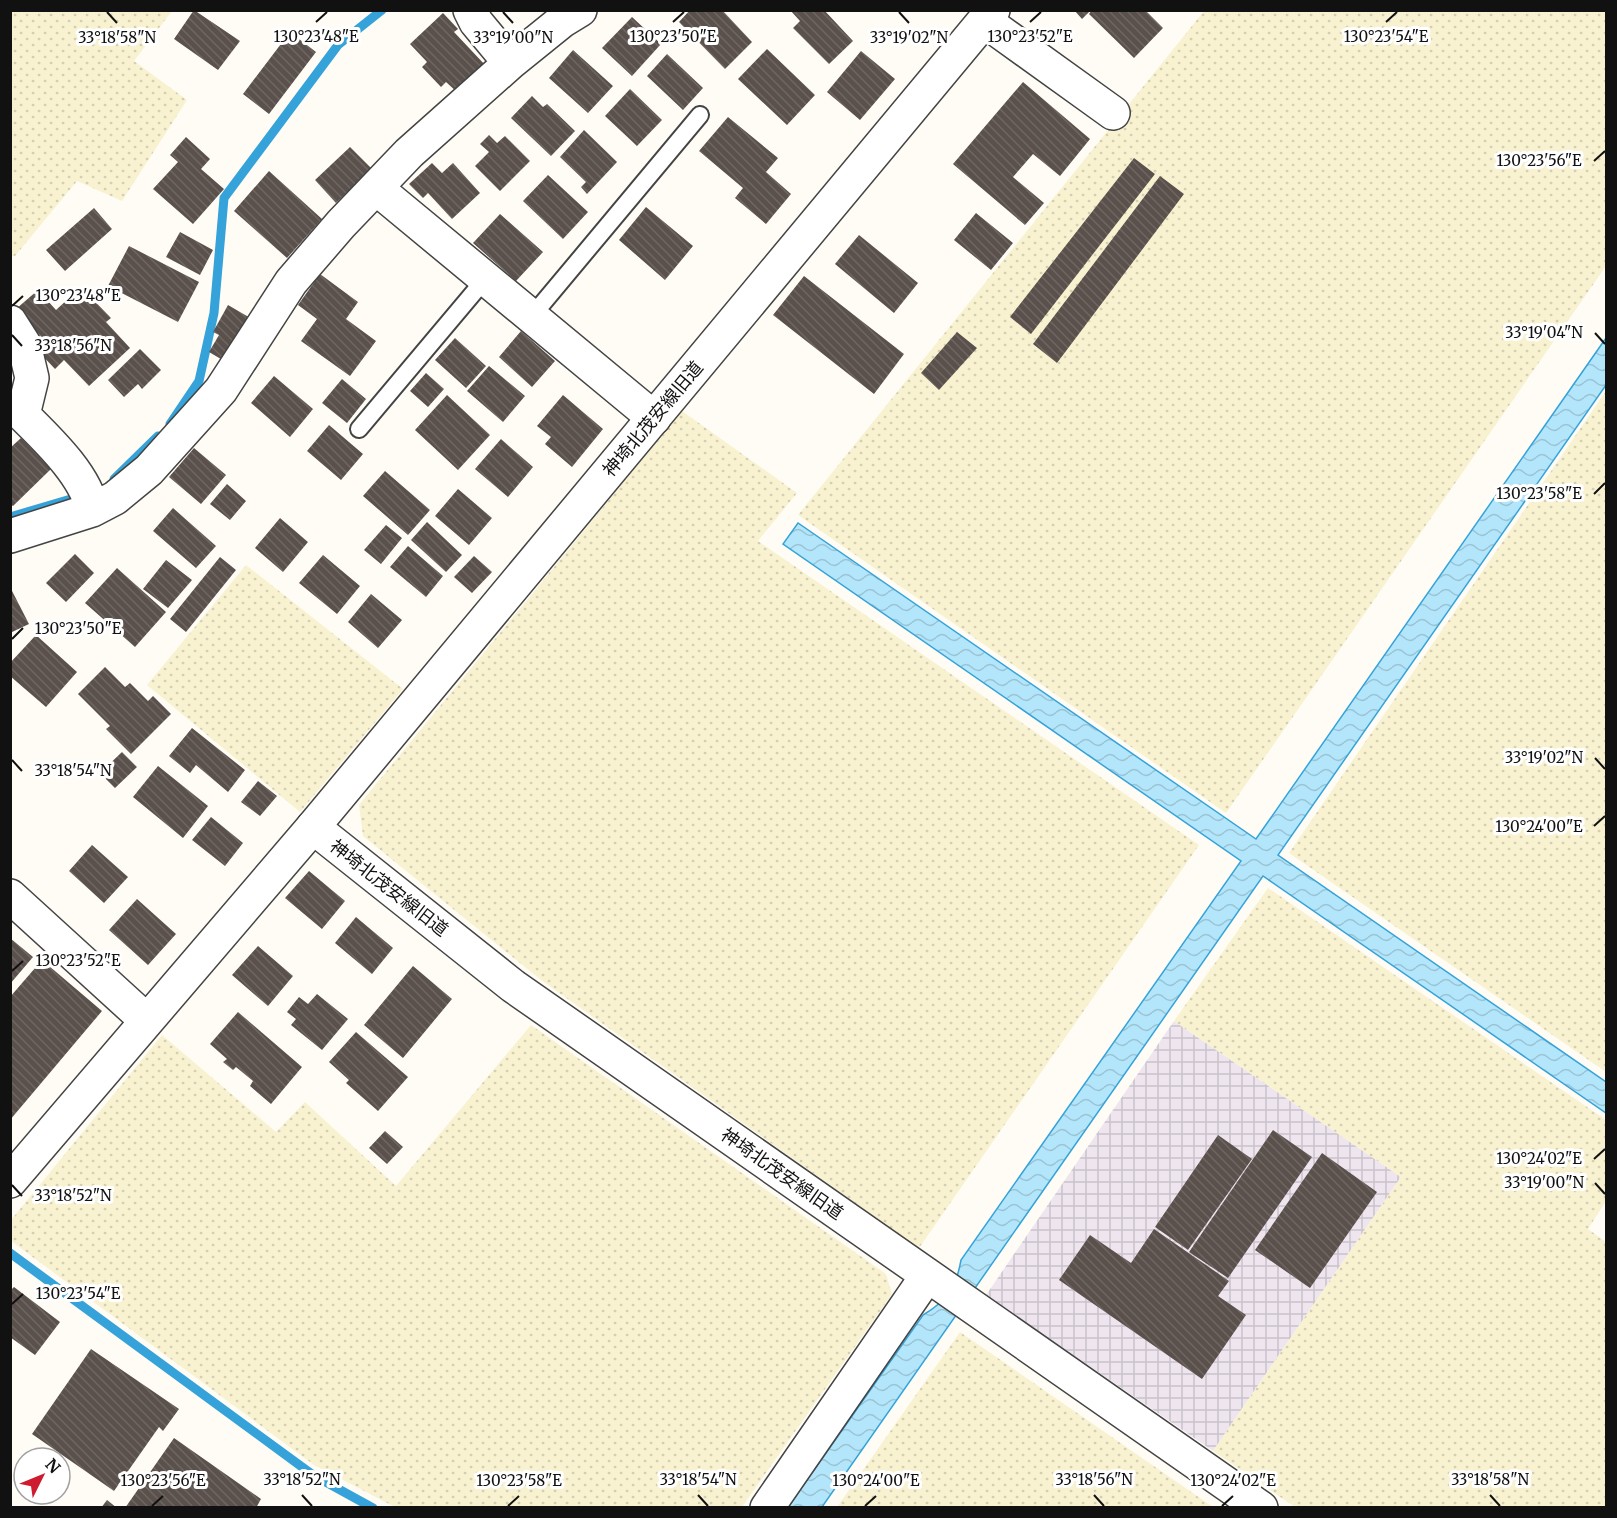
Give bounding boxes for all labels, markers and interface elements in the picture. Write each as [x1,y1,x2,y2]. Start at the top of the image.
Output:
text: 130°23'48"E [273,27,359,46]
text: 130°23'50"E [630,27,717,46]
text: 130°23'52"E [988,27,1073,46]
text: 130°23'54"E [1344,27,1429,46]
text: 33°18'58"N [78,28,156,47]
text: 33°19'00"N [473,28,553,47]
text: 33°19'02"N [870,28,949,47]
text: 130°23'56"E [1496,151,1582,170]
text: 130°23'48"E [35,286,121,305]
text: 33°19'04"N [1505,323,1583,342]
text: 33°18'56"N [34,336,112,355]
street label: 神埼北茂安線旧道 [598,356,708,481]
text: 130°23'58"E [1496,484,1582,503]
text: 130°23'50"E [35,619,122,638]
text: 33°19'02"N [1505,748,1584,767]
text: 33°18'54"N [34,761,112,780]
text: 130°24'00"E [1495,817,1583,836]
street label: 神埼北茂安線旧道 [325,834,453,941]
text: 130°23'52"E [36,951,121,970]
street label: 神埼北茂安線旧道 [717,1123,848,1224]
text: 130°24'02"E [1496,1149,1582,1168]
text: 33°19'00"N [1504,1173,1584,1192]
text: 33°18'52"N [34,1186,112,1205]
text: 130°23'54"E [36,1284,121,1303]
north arrow [12,1446,72,1506]
text: N [41,1454,65,1477]
text: 33°18'52"N [263,1470,341,1489]
text: 33°18'54"N [659,1470,737,1489]
text: 33°18'56"N [1055,1470,1133,1489]
text: 33°18'58"N [1451,1470,1529,1489]
text: 130°23'56"E [120,1471,206,1490]
text: 130°23'58"E [476,1471,562,1490]
text: 130°24'00"E [832,1471,920,1490]
text: 130°24'02"E [1190,1471,1276,1490]

